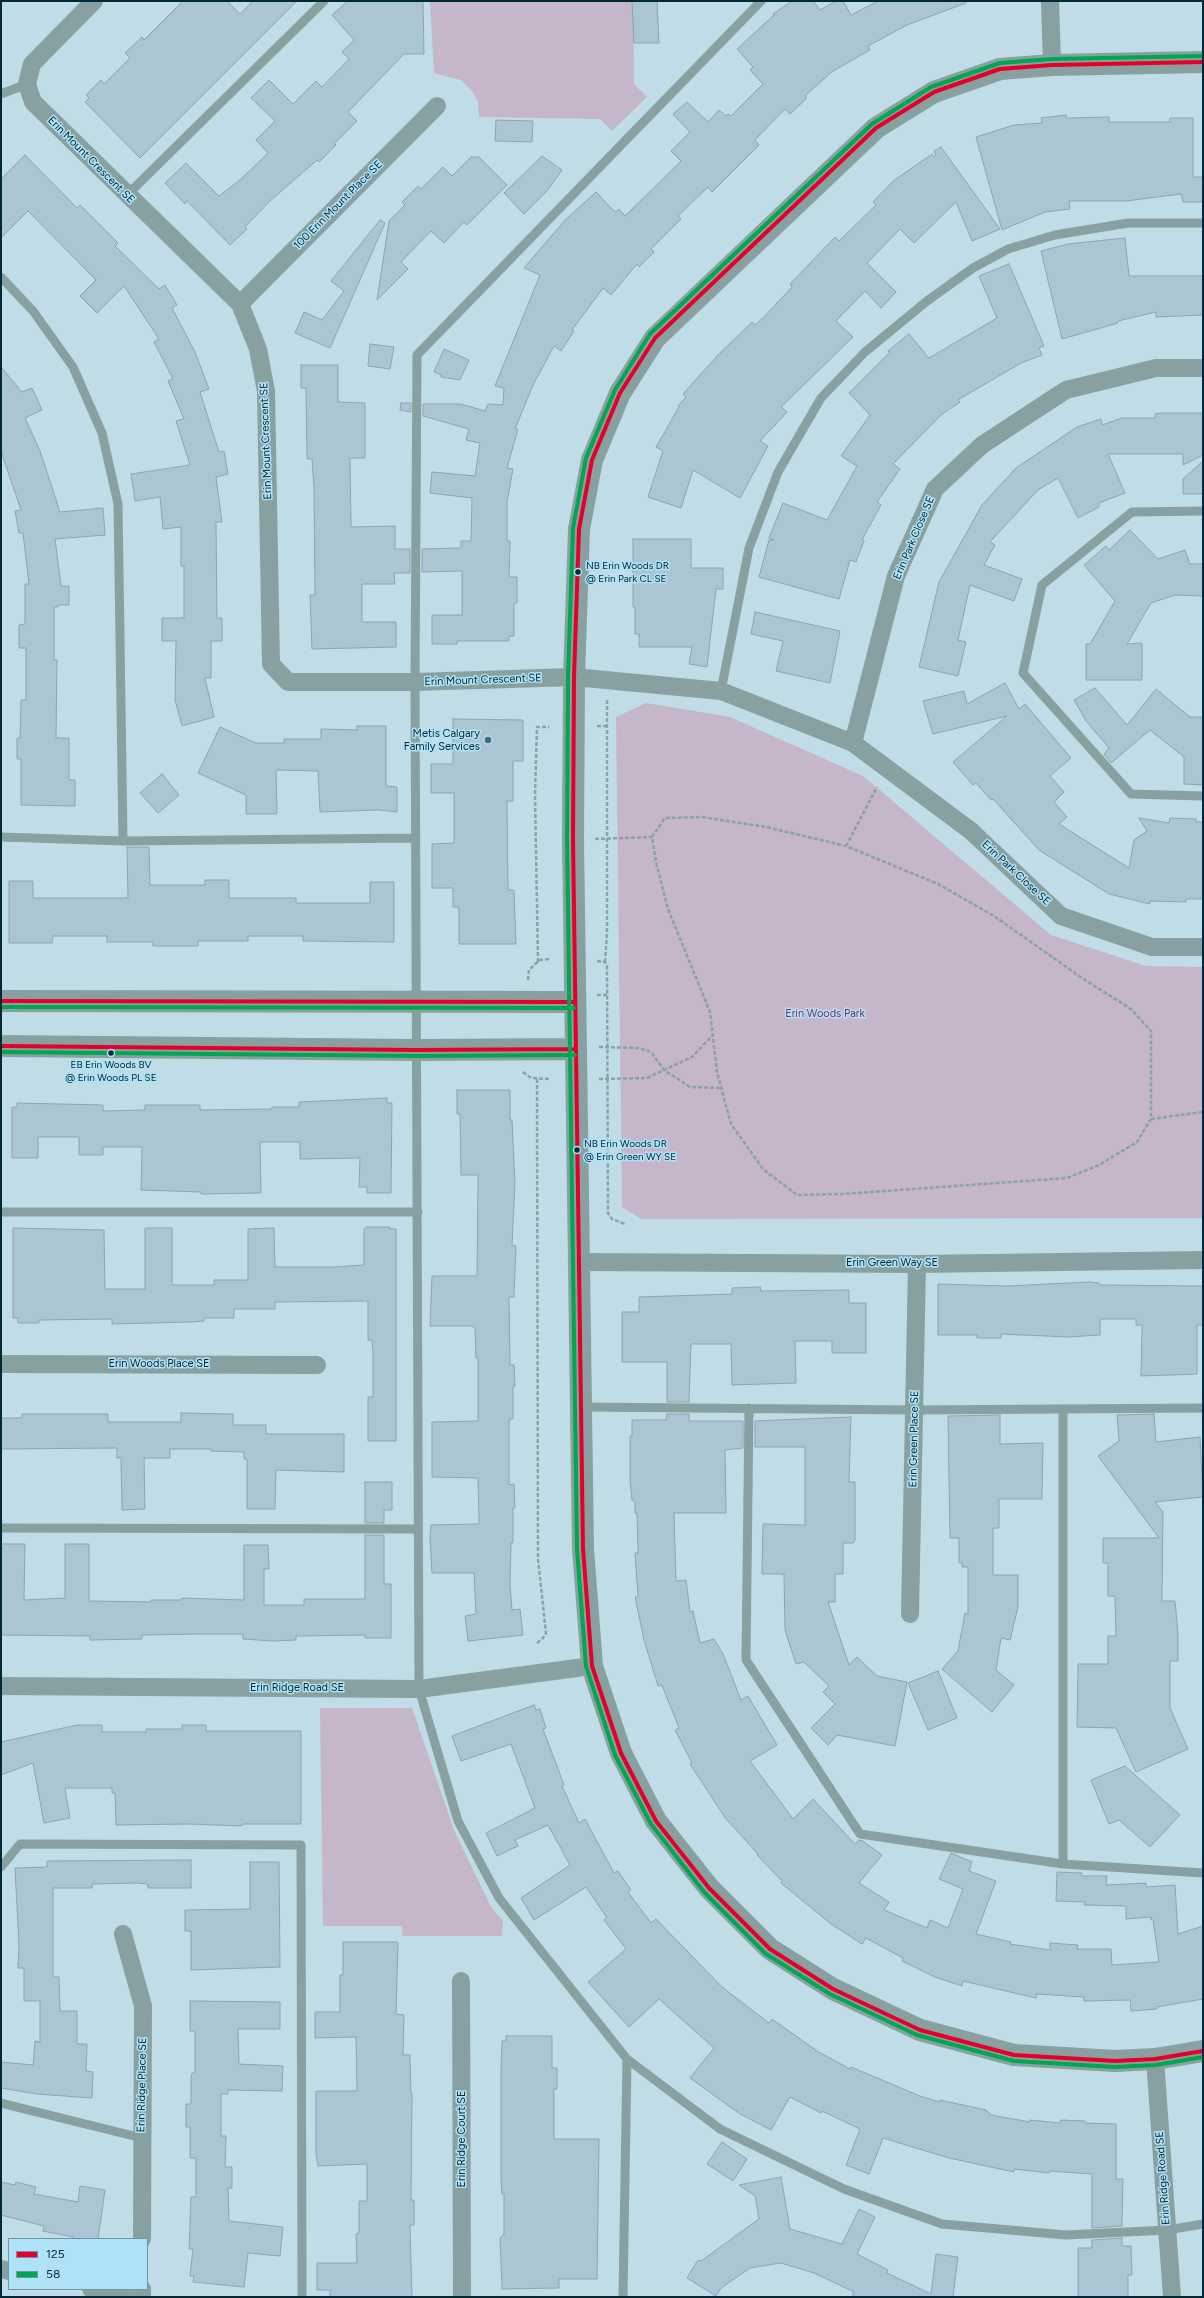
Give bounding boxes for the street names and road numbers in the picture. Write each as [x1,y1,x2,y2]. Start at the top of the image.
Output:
street label: Erin Mount Crescent SE [45,114,137,206]
street label: 100 Erin Mount Place SE [291,158,385,252]
street label: Erin Mount Crescent SE [257,382,275,500]
street label: Erin Park Close SE [891,494,937,582]
street label: Erin Mount Crescent SE [424,671,542,689]
street label: Erin Park Close SE [979,838,1053,908]
street label: Erin Green Way SE [846,1256,938,1270]
street label: Erin Woods Place SE [108,1357,210,1371]
street label: Erin Green Place SE [907,1390,921,1488]
street label: Erin Ridge Road SE [250,1681,344,1695]
street label: Erin Ridge Place SE [135,2037,149,2133]
street label: Erin Ridge Court SE [455,2090,469,2188]
street label: Erin Ridge Road SE [1153,2131,1173,2225]

